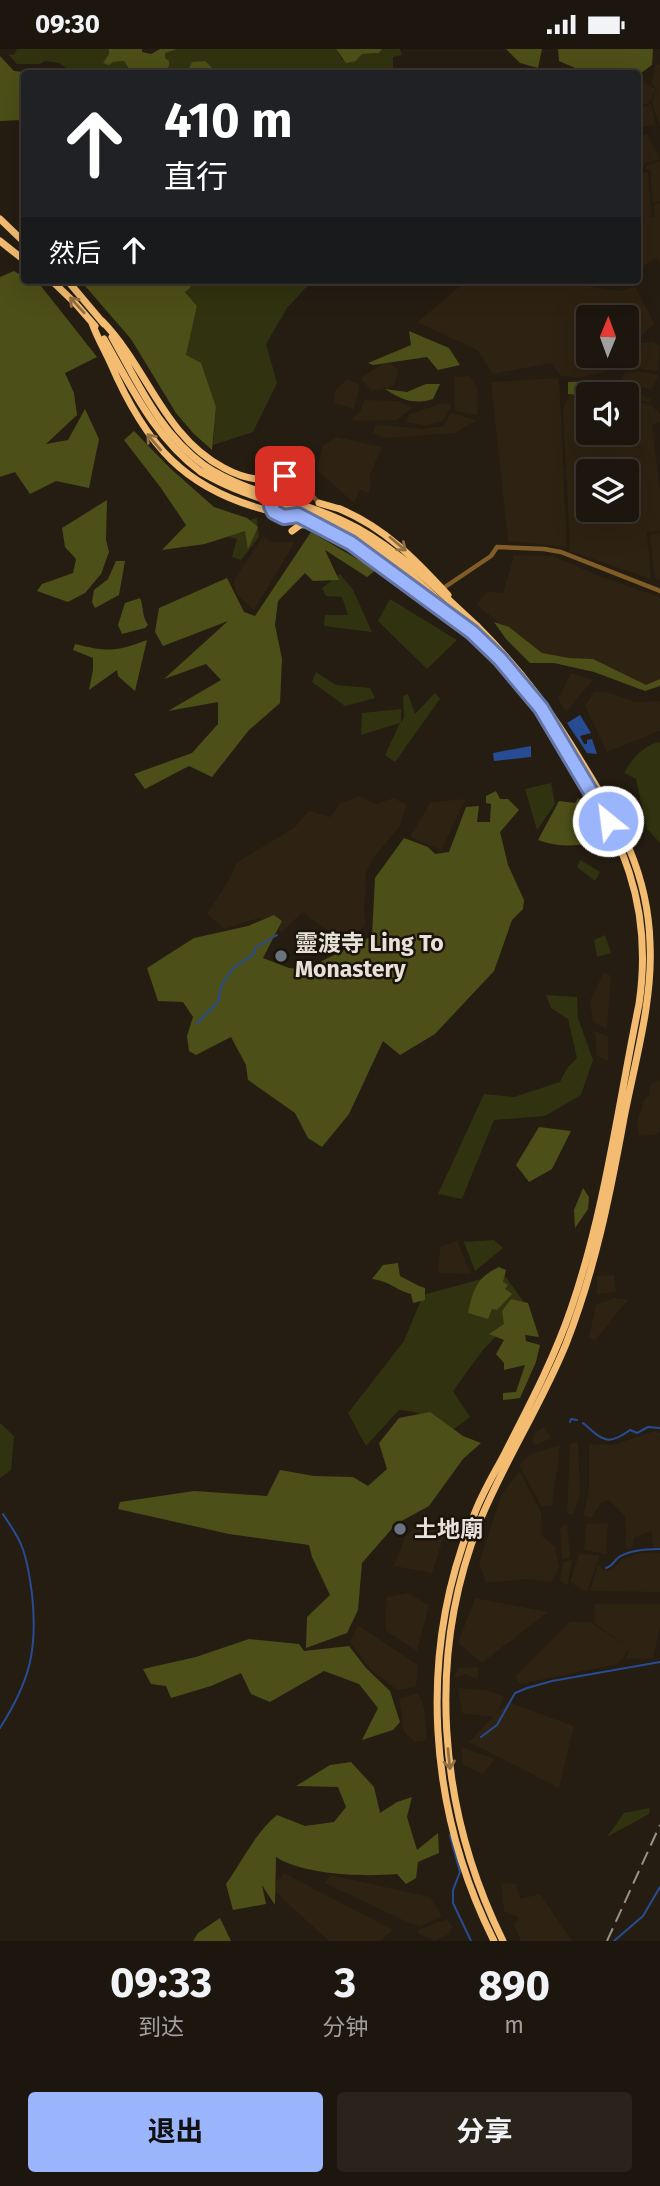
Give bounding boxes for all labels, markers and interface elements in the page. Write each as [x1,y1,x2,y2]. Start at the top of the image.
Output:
text: 09:30 [35,9,100,40]
text: 410 m [164,91,293,150]
icon: ahead [49,98,140,189]
text: 直行 [164,158,228,196]
icon: ahead [115,231,153,269]
text: 然后 [49,238,101,269]
one-way arrow [69,296,85,314]
north arrow [576,305,639,367]
map controls [576,305,639,522]
button: sound [576,382,639,445]
one-way arrow [146,433,162,451]
pin [255,446,315,506]
icon: arrive [266,457,304,495]
button: layers [576,459,639,522]
one-way arrow [389,536,407,552]
position arrow [571,784,645,858]
place label: 靈渡寺 Ling To Monastery [295,929,444,983]
marker: 靈渡寺 Ling To Monastery [273,948,289,964]
place label: 土地廟 [414,1515,483,1543]
marker: 土地廟 [392,1521,408,1537]
one-way arrow [442,1748,455,1770]
text: 09:33 [110,1958,212,2008]
text: 3 [334,1958,356,2008]
text: 890 [478,1961,550,2011]
text: m [504,2011,524,2039]
text: 到达 [138,2013,184,2041]
text: 分钟 [322,2013,368,2041]
button: 退出 [28,2092,323,2172]
button: 分享 [337,2092,632,2172]

